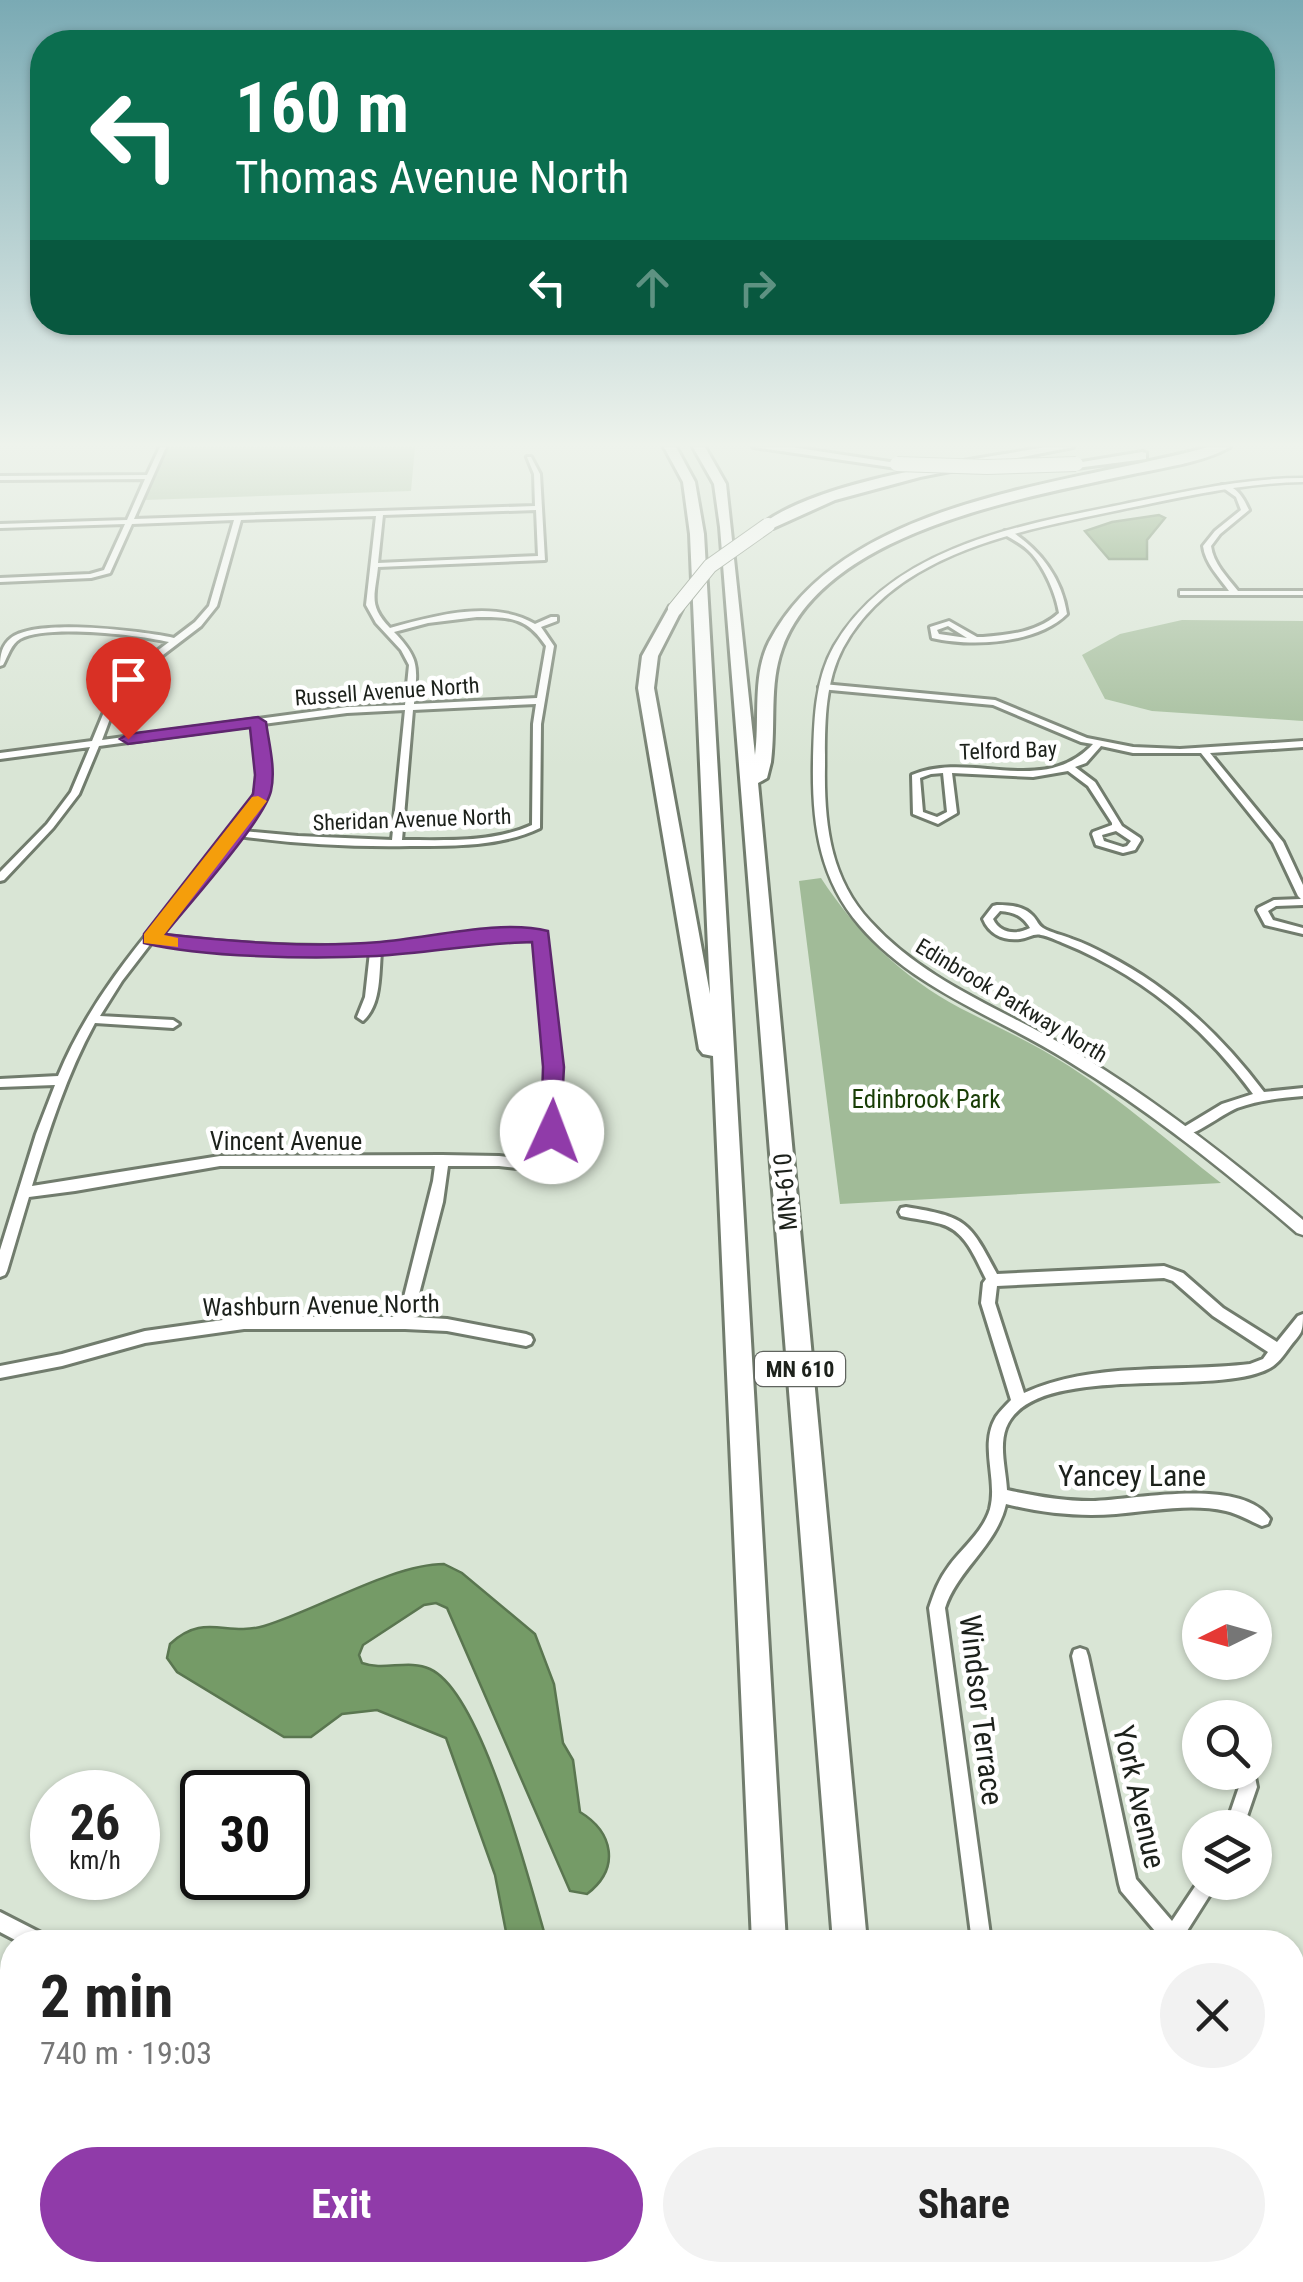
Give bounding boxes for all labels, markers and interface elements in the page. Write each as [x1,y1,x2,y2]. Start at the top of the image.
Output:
text: 160 m [235,67,409,149]
icon: left [70,70,200,200]
text: Thomas Avenue North [235,151,629,204]
icon: left [520,260,575,315]
icon: ahead [625,260,680,315]
icon: right [730,260,785,315]
pin [86,637,171,740]
icon: arrive [101,652,156,707]
street label: Russell Avenue North [294,673,480,710]
street label: Telford Bay [959,736,1057,765]
street label: Sheridan Avenue North [312,804,512,835]
street label: Edinbrook Parkway North [911,933,1112,1068]
position arrow [500,1080,604,1184]
park label: Edinbrook Park [852,1085,1001,1114]
street label: Vincent Avenue [210,1127,362,1156]
street label: MN-610 [768,1152,803,1232]
street label: Washburn Avenue North [202,1289,440,1322]
road number: MN 610 [755,1352,845,1386]
street label: Yancey Lane [1058,1458,1206,1493]
north arrow [1182,1590,1272,1680]
map controls [1182,1590,1272,1900]
street label: Windsor Terrace [952,1613,1011,1807]
button: search [1182,1700,1272,1790]
street label: York Avenue [1106,1722,1173,1872]
speed limit sign: 30 [180,1770,310,1900]
text: 26 [70,1794,120,1852]
button: layers [1182,1810,1272,1900]
text: km/h [69,1846,121,1875]
text: 2 min [40,1961,173,2032]
button: close [1160,1963,1265,2068]
text: 740 m · 19:03 [40,2034,212,2072]
button: Exit [40,2147,643,2262]
button: Share [663,2147,1265,2262]

